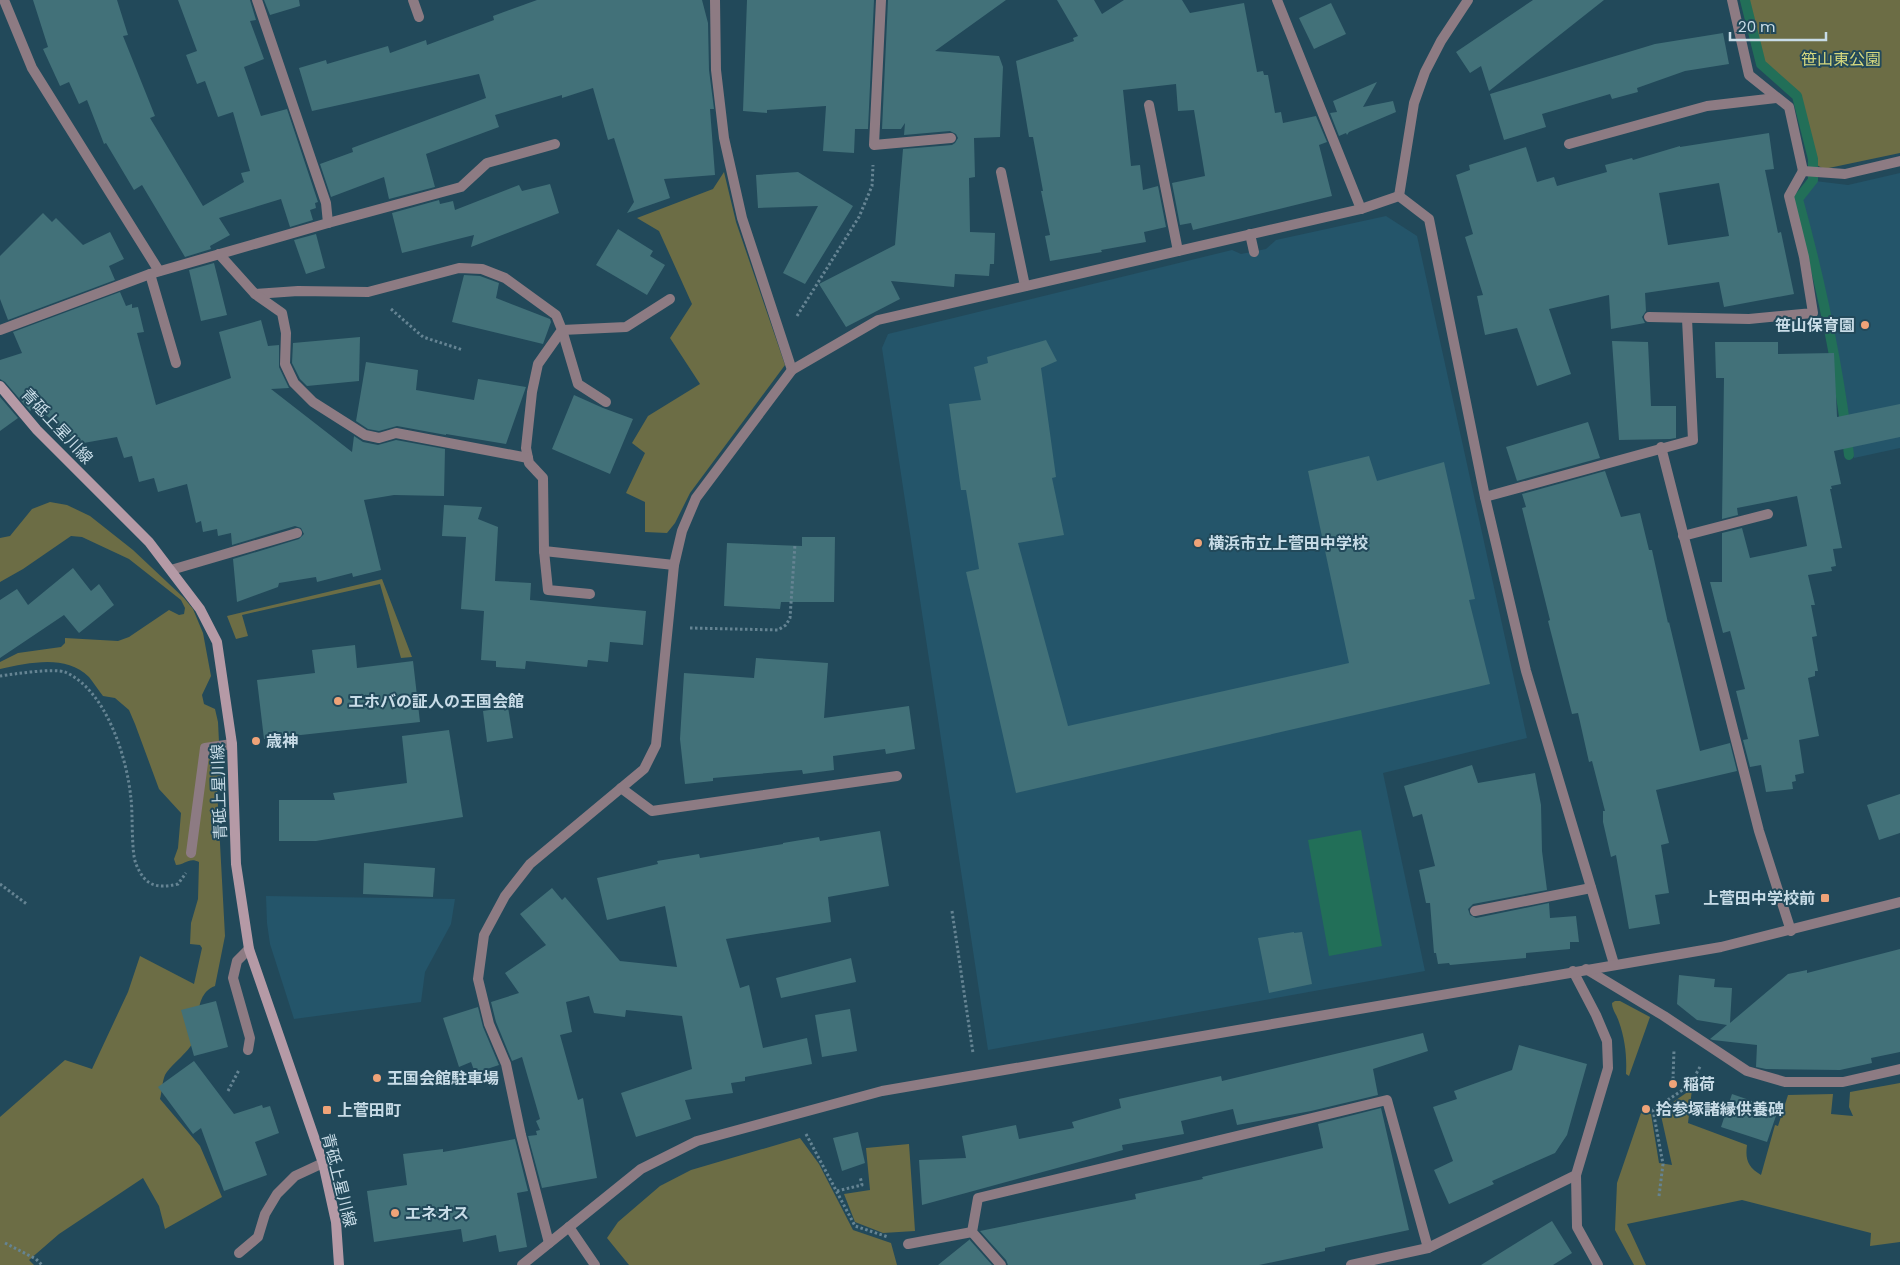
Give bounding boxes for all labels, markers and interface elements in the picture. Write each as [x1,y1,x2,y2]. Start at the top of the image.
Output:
scale bar [1730,10,1826,42]
text: 20 m [1738,16,1776,37]
park label: 笹山東公園 [1801,48,1881,71]
place label: 笹山保育園 [1775,314,1855,337]
marker: 笹山保育園 [1859,319,1871,331]
street label: 青砥上星川線 [16,383,98,469]
place label: 横浜市立上菅田中学校 [1208,532,1368,555]
marker: 横浜市立上菅田中学校 [1192,537,1204,549]
place label: エホバの証人の王国会館 [348,690,524,713]
marker: エホバの証人の王国会館 [332,695,344,707]
place label: 歳神 [266,730,298,753]
marker: 歳神 [250,735,262,747]
street label: 青砥上星川線 [206,744,232,840]
place label: 上菅田中学校前 [1703,887,1815,910]
marker: 上菅田中学校前 [1819,892,1831,904]
place label: 王国会館駐車場 [387,1067,499,1090]
marker: 王国会館駐車場 [371,1072,383,1084]
place label: 稲荷 [1683,1073,1715,1096]
marker: 稲荷 [1667,1078,1679,1090]
place label: 拾参塚諸縁供養碑 [1656,1098,1784,1121]
place label: 上菅田町 [337,1099,401,1122]
marker: 拾参塚諸縁供養碑 [1640,1103,1652,1115]
marker: 上菅田町 [321,1104,333,1116]
street label: 青砥上星川線 [316,1131,362,1229]
place label: エネオス [405,1202,469,1225]
marker: エネオス [389,1207,401,1219]

